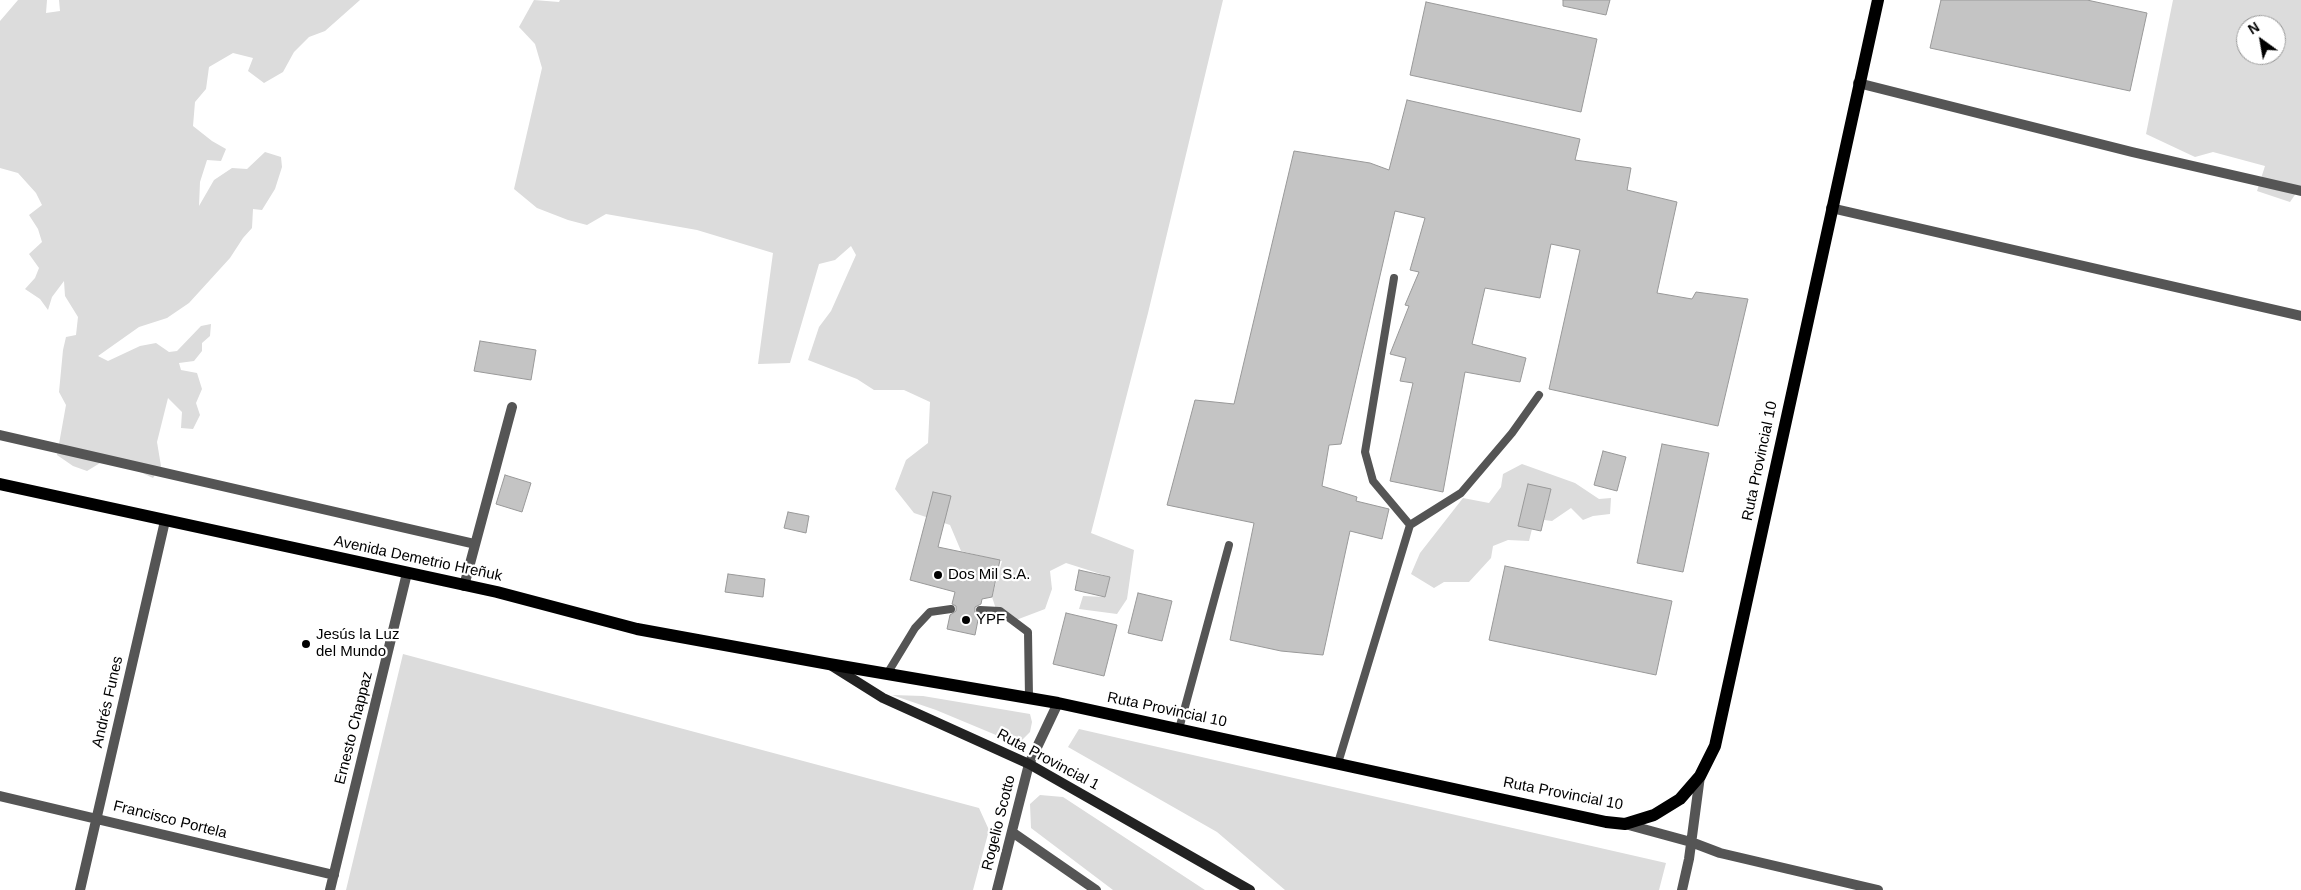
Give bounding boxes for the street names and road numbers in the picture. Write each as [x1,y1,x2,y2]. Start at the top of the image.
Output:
street label: Ruta Provincial 10 [1739,400,1781,522]
street label: Avenida Demetrio Hreñuk [332,532,504,586]
street label: Andrés Funes [89,654,127,750]
street label: Ernesto Chappaz [331,670,377,786]
street label: Ruta Provincial 10 [1106,689,1228,731]
street label: Ruta Provincial 1 [994,725,1102,795]
street label: Rogelio Scotto [978,773,1020,873]
street label: Ruta Provincial 10 [1502,774,1624,814]
street label: Francisco Portela [111,797,229,843]

